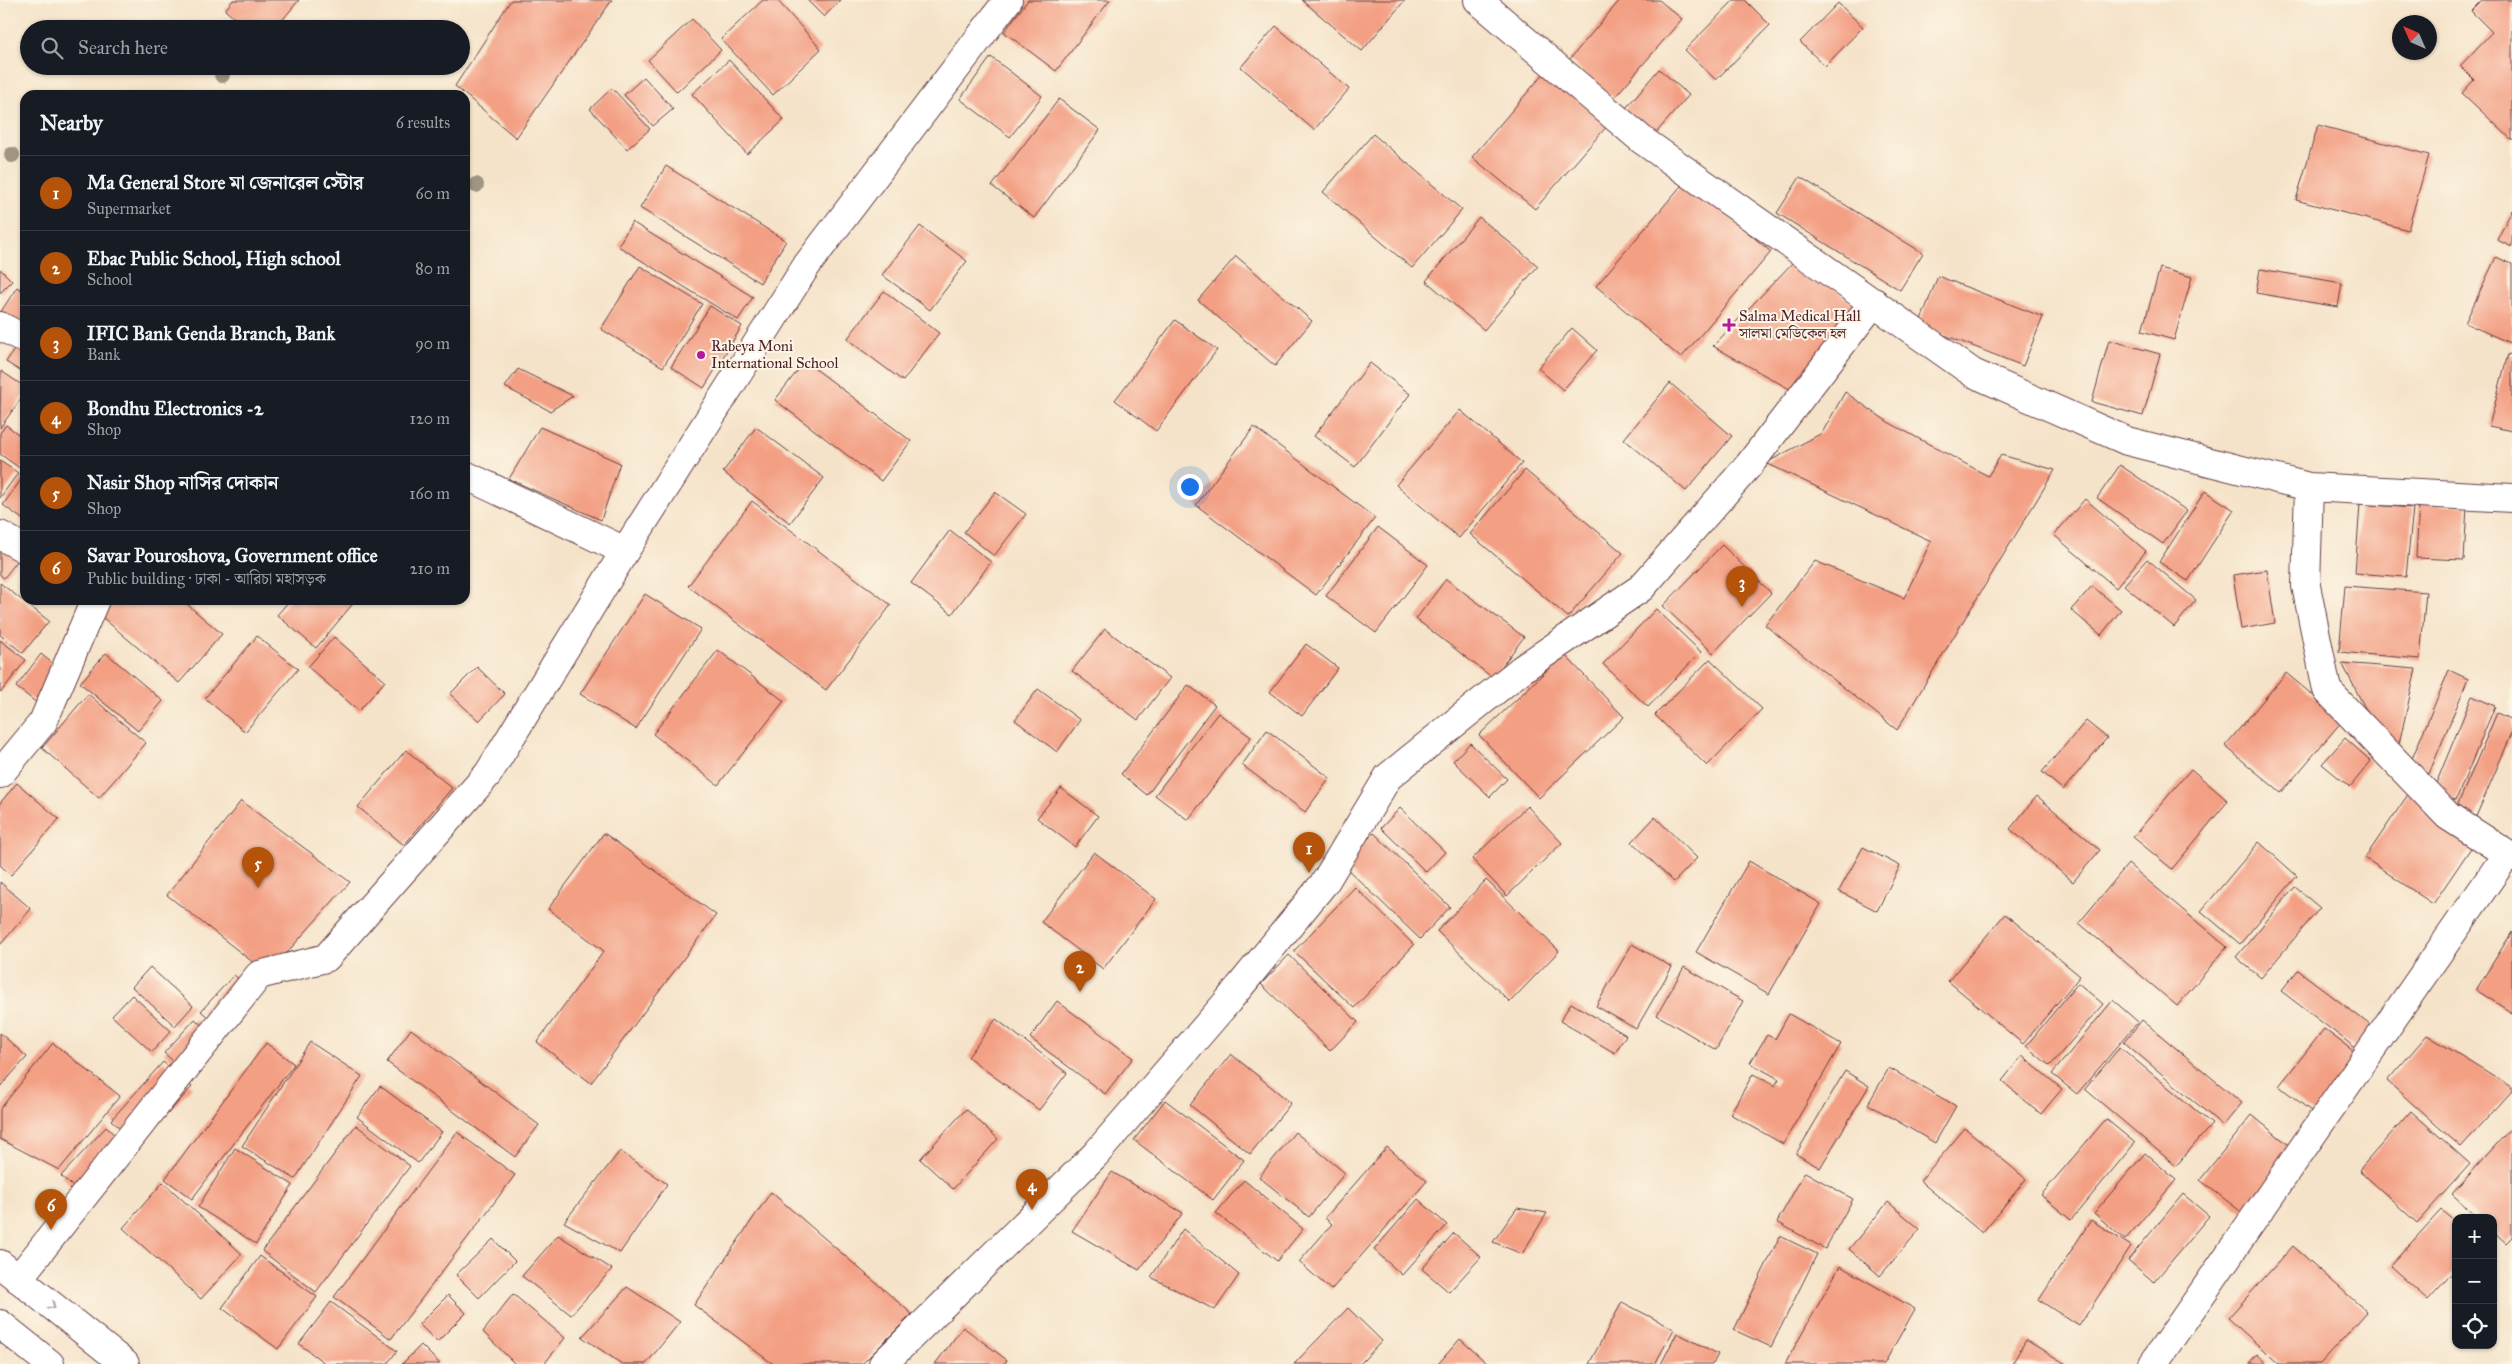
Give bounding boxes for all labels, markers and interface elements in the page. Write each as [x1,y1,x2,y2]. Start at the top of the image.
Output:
north arrow [2392,15,2437,60]
search box [20,20,470,75]
icon: search [38,34,66,62]
text: Search here [78,36,168,59]
text: Nearby [40,110,103,136]
text: 6 results [396,113,450,132]
text: Ma General Store মা জেনারেল স্টোর [87,171,364,194]
text: 1 [53,184,59,203]
text: 60 m [416,184,450,203]
text: Supermarket [87,199,171,218]
text: Ebac Public School, High school [87,247,341,270]
text: 2 [52,259,60,278]
text: 80 m [415,259,450,278]
text: School [87,270,132,289]
place label: Salma Medical Hall সালমা মেডিকেল হল [1738,307,1862,342]
marker: Salma Medical Hall সালমা মেডিকেল হল [1723,319,1735,331]
text: IFIC Bank Genda Branch, Bank [87,322,335,345]
text: 3 [53,334,59,353]
text: 90 m [415,334,450,353]
place label: Rabeya Moni International School [711,337,839,372]
text: Bank [87,345,120,364]
marker: Rabeya Moni International School [695,349,707,361]
text: Bondhu Electronics -2 [87,397,264,420]
text: 4 [52,409,60,428]
text: 120 m [410,409,450,428]
text: Shop [87,420,121,439]
text: Nasir Shop নাসির দোকান [87,471,279,494]
your location [1177,474,1203,500]
text: 5 [52,484,60,503]
text: 160 m [409,484,450,503]
text: Shop [87,499,121,518]
text: Savar Pouroshova, Government office [87,544,378,567]
text: 6 [52,559,60,578]
text: 210 m [410,559,450,578]
pin: 3 [1726,566,1758,607]
text: Public building · ঢাকা - আরিচা মহাসড়ক [87,569,326,588]
pin: 1 [1293,832,1325,873]
pin: 5 [242,847,274,888]
pin: 2 [1064,951,1096,992]
pin: 4 [1016,1169,1048,1210]
pin: 6 [35,1189,67,1230]
map controls [2452,1214,2497,1349]
button: + [2452,1214,2497,1259]
button: − [2452,1259,2497,1304]
one-way arrow [46,1300,55,1308]
button: locate [2452,1304,2497,1349]

